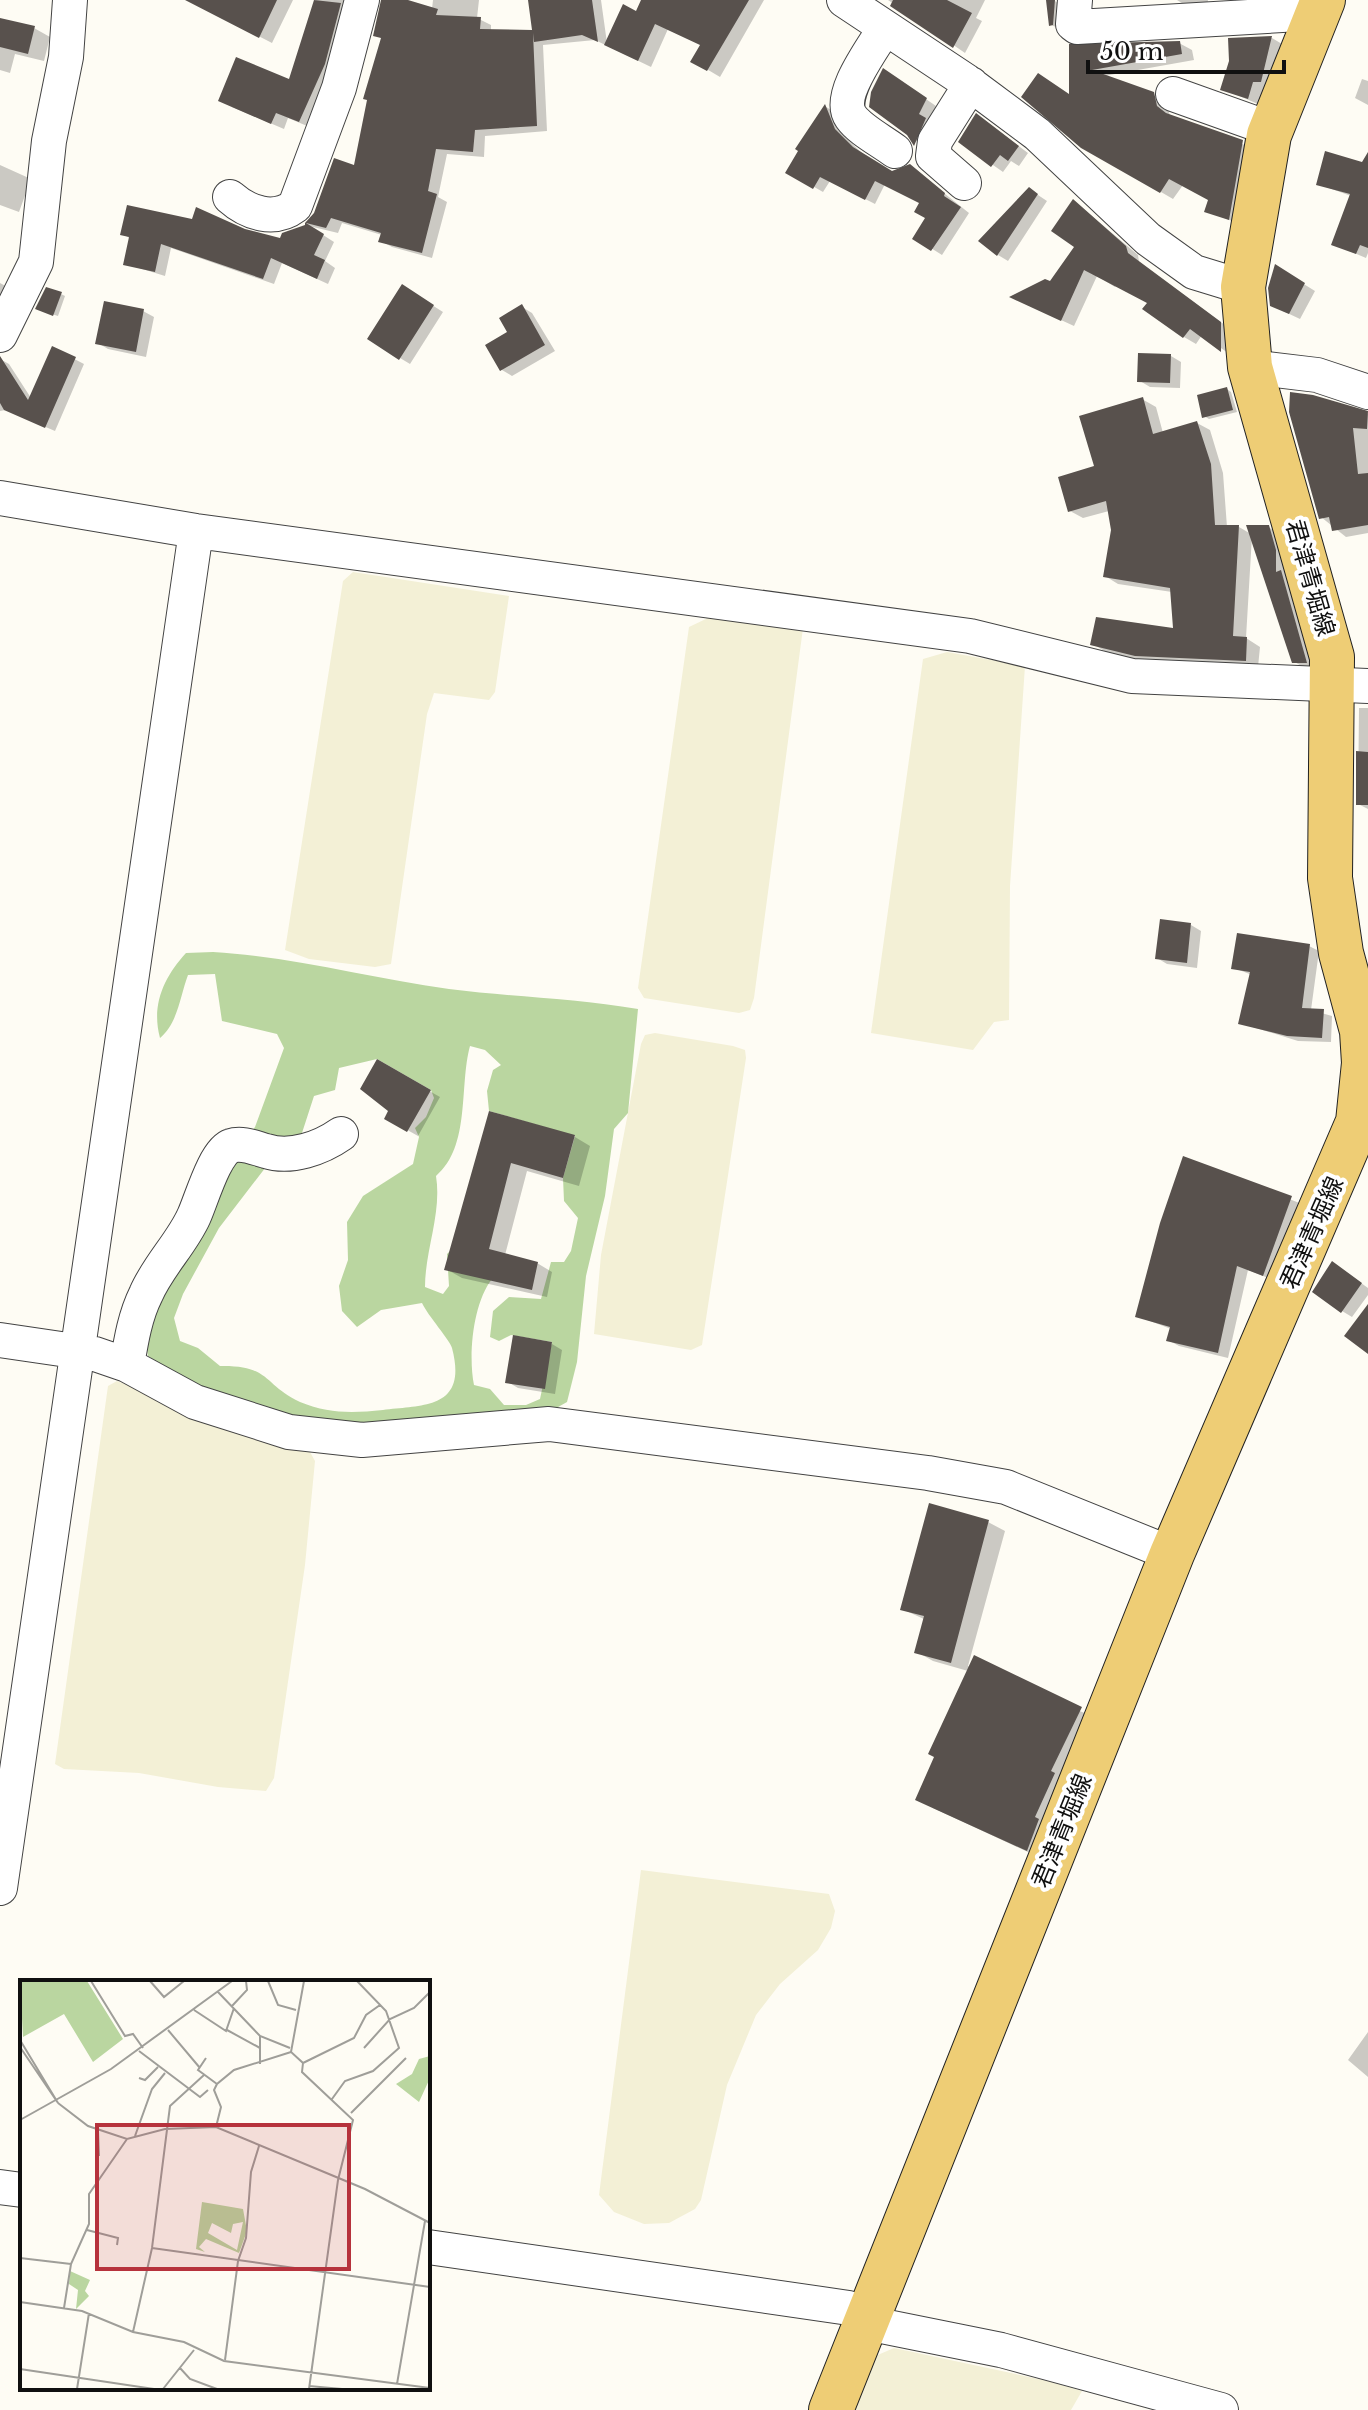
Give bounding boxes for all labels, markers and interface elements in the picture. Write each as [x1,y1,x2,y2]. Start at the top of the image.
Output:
scale bar [1088,24,1284,74]
text: 50 m [1100,37,1164,66]
street label: 君津青堀線 [1280,516,1341,640]
street label: 君津青堀線 [1274,1172,1349,1294]
street label: 君津青堀線 [1026,1770,1097,1892]
inset map [20,1980,430,2390]

